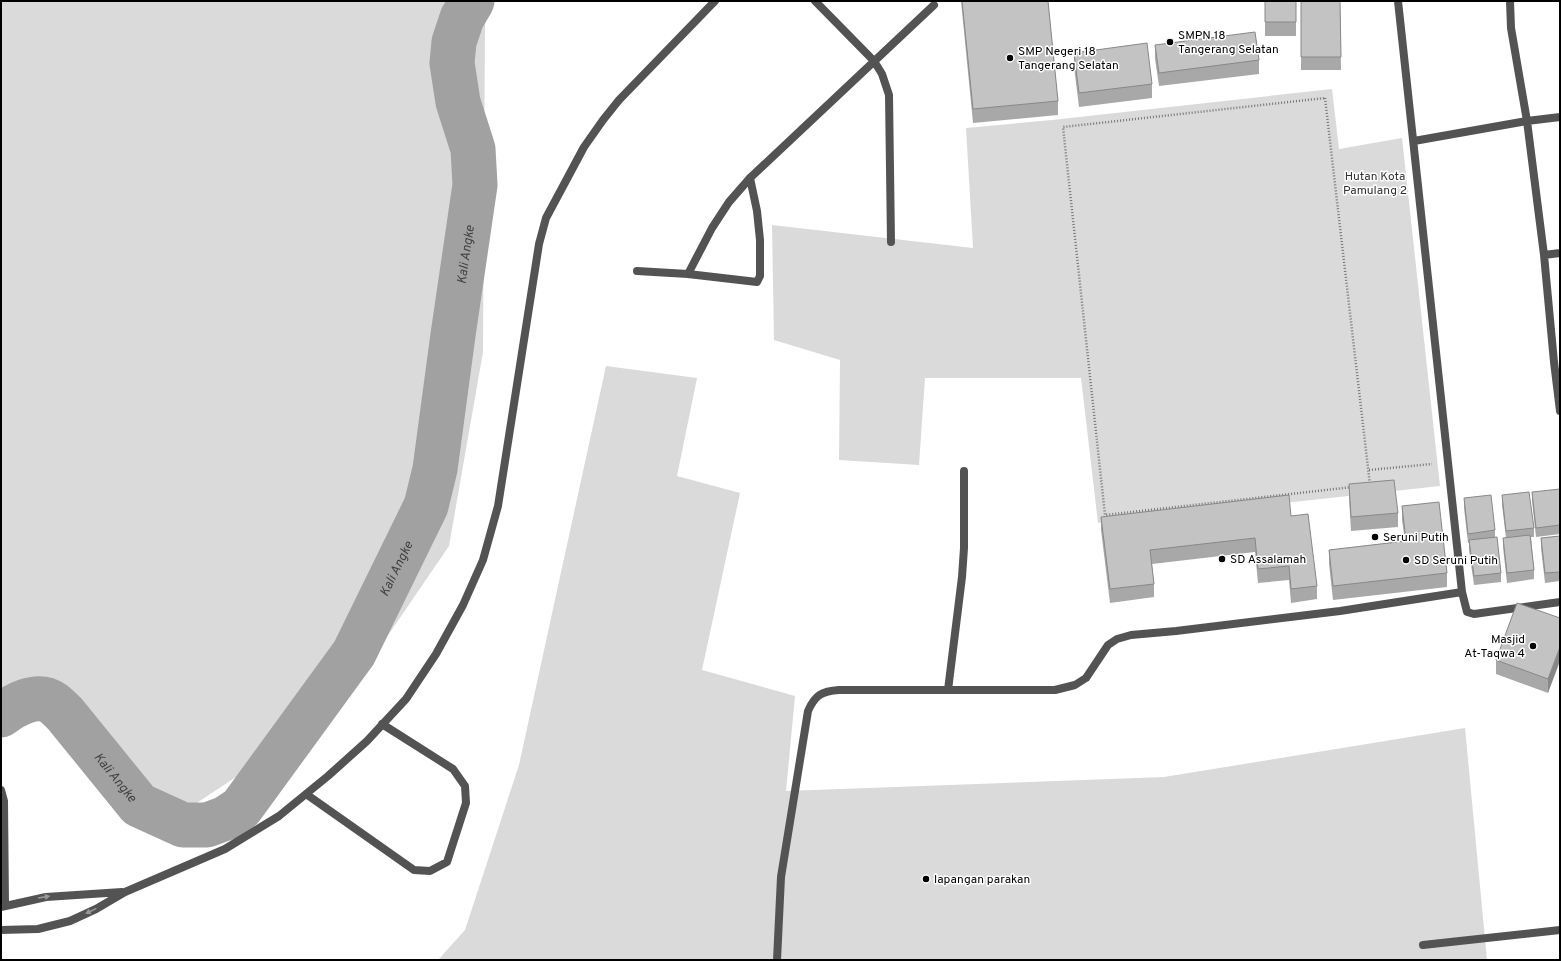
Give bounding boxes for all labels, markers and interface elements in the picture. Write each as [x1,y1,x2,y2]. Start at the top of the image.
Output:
place label: SMPN 18 Tangerang Selatan [1178,28,1279,58]
marker: SMPN 18 Tangerang Selatan [1165,37,1175,47]
place label: SMP Negeri 18 Tangerang Selatan [1018,44,1119,74]
marker: SMP Negeri 18 Tangerang Selatan [1005,53,1015,63]
park label: Hutan Kota Pamulang 2 [1343,169,1407,199]
water label: Kali Angke [455,224,479,285]
place label: Seruni Putih [1383,530,1449,546]
marker: Seruni Putih [1370,532,1380,542]
water label: Kali Angke [377,539,418,599]
place label: SD Assalamah [1230,552,1306,568]
place label: SD Seruni Putih [1414,553,1498,569]
marker: SD Assalamah [1217,554,1227,564]
marker: SD Seruni Putih [1401,555,1411,565]
place label: Masjid At-Taqwa 4 [1464,632,1525,662]
marker: Masjid At-Taqwa 4 [1528,641,1538,651]
water label: Kali Angke [90,750,140,806]
place label: lapangan parakan [934,872,1030,888]
marker: lapangan parakan [921,874,931,884]
one-way arrow [38,894,50,900]
one-way arrow [85,908,97,914]

